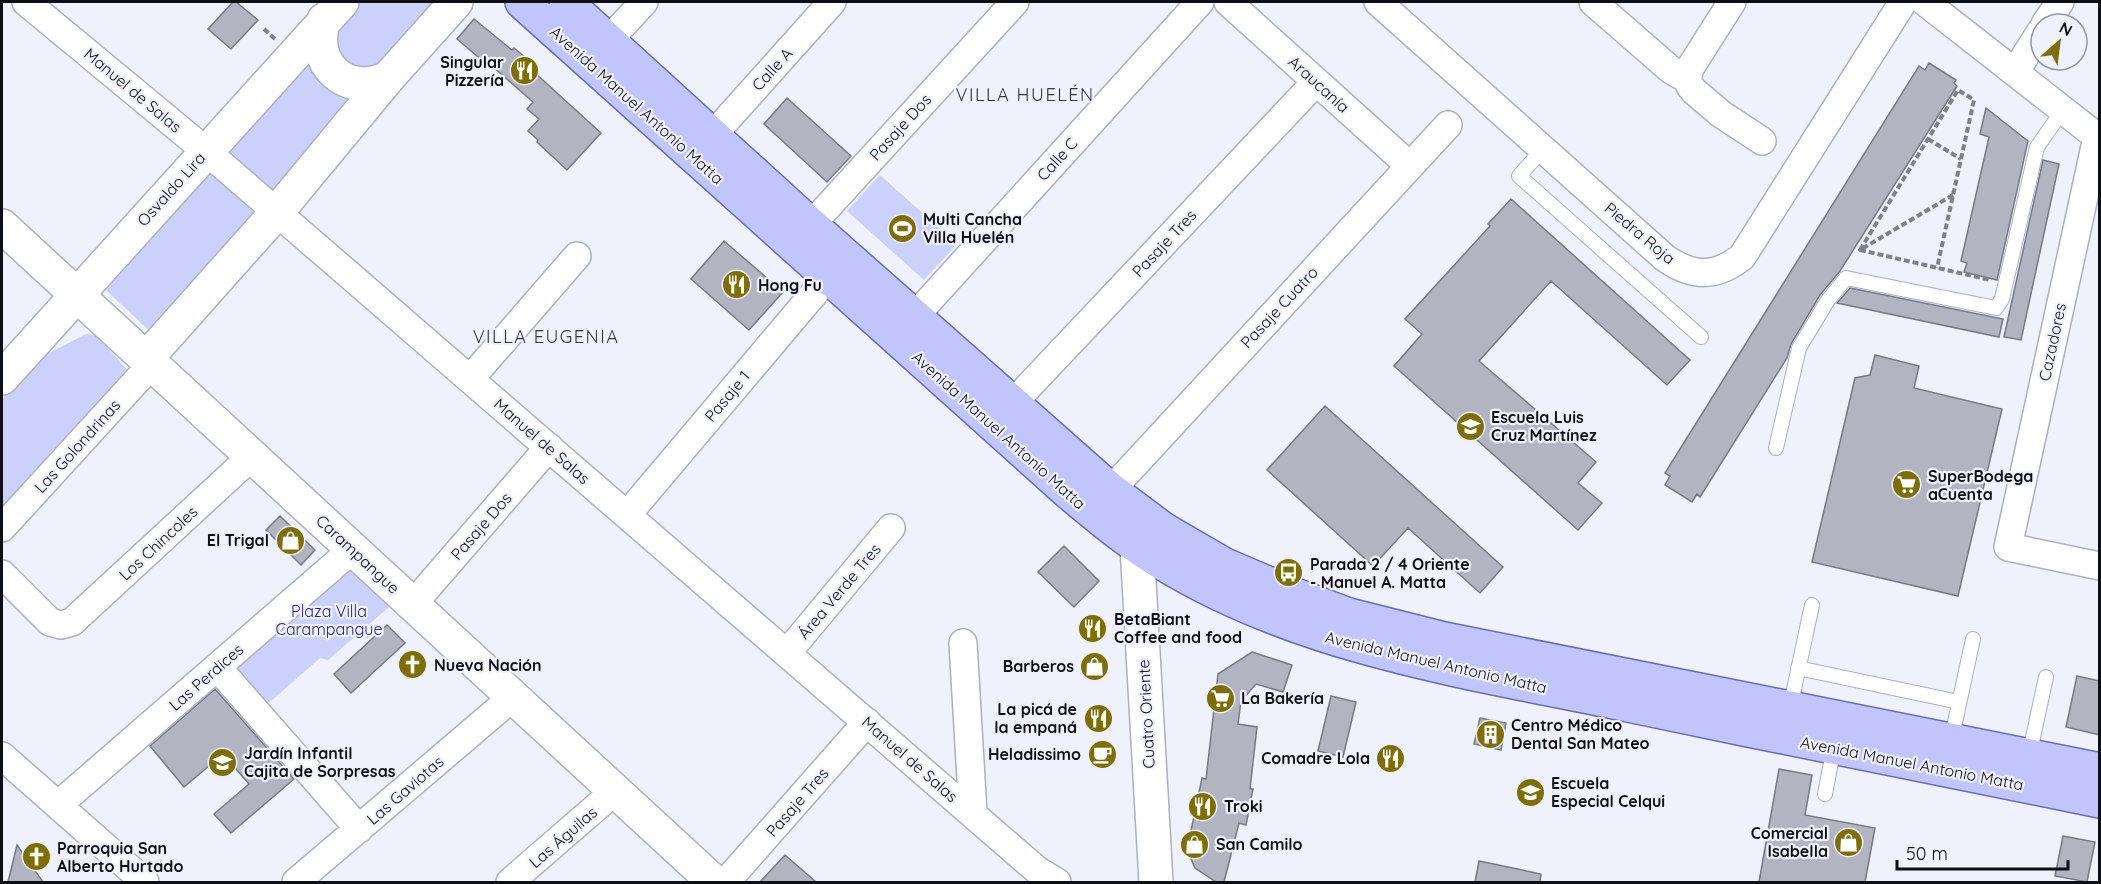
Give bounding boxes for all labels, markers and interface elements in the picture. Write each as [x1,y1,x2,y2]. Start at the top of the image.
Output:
north arrow [2029,12,2089,72]
text: N [2056,17,2076,40]
street label: Avenida Manuel Antonio Matta [546,22,728,188]
street label: Manuel de Salas [80,43,186,137]
street label: Calle A [747,43,797,95]
street label: Araucanía [1284,51,1354,117]
place label: Singular Pizzería [440,52,504,90]
restaurant icon: Singular Pizzería [509,55,541,87]
district label: VILLA HUELÉN [955,83,1095,106]
street label: Pasaje Dos [865,89,935,165]
street label: Calle C [1032,133,1082,185]
street label: Osvaldo Lira [133,148,209,230]
street label: Piedra Roja [1601,198,1679,268]
street label: Pasaje Tres [1128,205,1200,281]
place label: Multi Cancha Villa Huelén [923,209,1022,247]
sports icon: Multi Cancha Villa Huelén [886,212,918,244]
street label: Pasaje Cuatro [1236,262,1322,352]
restaurant icon: Hong Fu [721,269,753,301]
place label: Hong Fu [758,275,822,295]
street label: Cazadores [2034,301,2070,383]
district label: VILLA EUGENIA [473,325,619,348]
street label: Avenida Manuel Antonio Matta [908,347,1090,513]
street label: Pasaje 1 [700,367,754,425]
street label: Manuel de Salas [490,394,594,488]
street label: Las Golondrinas [30,395,124,497]
place label: Escuela Luis Cruz Martínez [1491,407,1597,445]
school or university icon: Escuela Luis Cruz Martínez [1454,410,1486,442]
place label: SuperBodega aCuenta [1928,466,2033,504]
supermarket icon: SuperBodega aCuenta [1891,469,1923,501]
street label: Pasaje Dos [446,488,516,564]
street label: Los Chincoles [115,501,201,585]
street label: Carampangue [312,510,404,598]
shop icon: El Trigal [274,524,306,556]
place label: El Trigal [207,530,269,550]
street label: Área Verde Tres [793,539,885,643]
place label: Parada 2 / 4 Oriente - Manuel A. Matta [1310,554,1470,592]
bus stop icon: Parada 2 / 4 Oriente - Manuel A. Matta [1273,557,1305,589]
park label: Plaza Villa Carampangue [275,601,383,639]
place label: BetaBiant Coffee and food [1114,609,1242,647]
restaurant icon: BetaBiant Coffee and food [1077,612,1109,644]
street label: Avenida Manuel Antonio Matta [1323,627,1549,697]
street label: Las Perdices [165,639,247,715]
church icon: Nueva Nación [397,649,429,681]
shop icon: Barberos [1079,650,1111,682]
place label: Nueva Nación [434,655,541,675]
place label: Barberos [1003,656,1074,676]
street label: Cuatro Oriente [1133,659,1159,769]
supermarket icon: La Bakería [1204,682,1236,714]
place label: La Bakería [1241,688,1324,708]
place label: La picá de la empaná [994,699,1077,737]
restaurant icon: La picá de la empaná [1082,702,1114,734]
street label: Manuel de Salas [858,712,962,806]
place label: Centro Médico Dental San Mateo [1511,715,1650,753]
building icon: Centro Médico Dental San Mateo [1474,718,1506,750]
street label: Avenida Manuel Antonio Matta [1799,732,2025,794]
cafe icon: Heladissimo [1086,738,1118,770]
restaurant icon: Comadre Lola [1375,742,1407,774]
place label: Jardín Infantil Cajita de Sorpresas [244,743,396,781]
place label: Heladissimo [988,744,1081,764]
school or university icon: Jardín Infantil Cajita de Sorpresas [207,746,239,778]
place label: Comadre Lola [1261,748,1370,768]
street label: Las Gaviotas [363,751,447,829]
street label: Pasaje Tres [761,763,833,841]
place label: Escuela Especial Celqui [1551,773,1665,811]
school or university icon: Escuela Especial Celqui [1514,776,1546,808]
restaurant icon: Troki [1187,790,1219,822]
place label: Troki [1224,796,1263,816]
street label: Las Águilas [525,802,601,872]
place label: Comercial Isabella [1751,823,1828,861]
shop icon: Comercial Isabella [1833,826,1865,858]
shop icon: San Camilo [1179,828,1211,860]
scale bar [1897,833,2068,871]
place label: San Camilo [1216,834,1302,854]
place label: Parroquia San Alberto Hurtado [57,838,183,876]
church icon: Parroquia San Alberto Hurtado [20,841,52,873]
text: 50 m [1906,842,1948,865]

